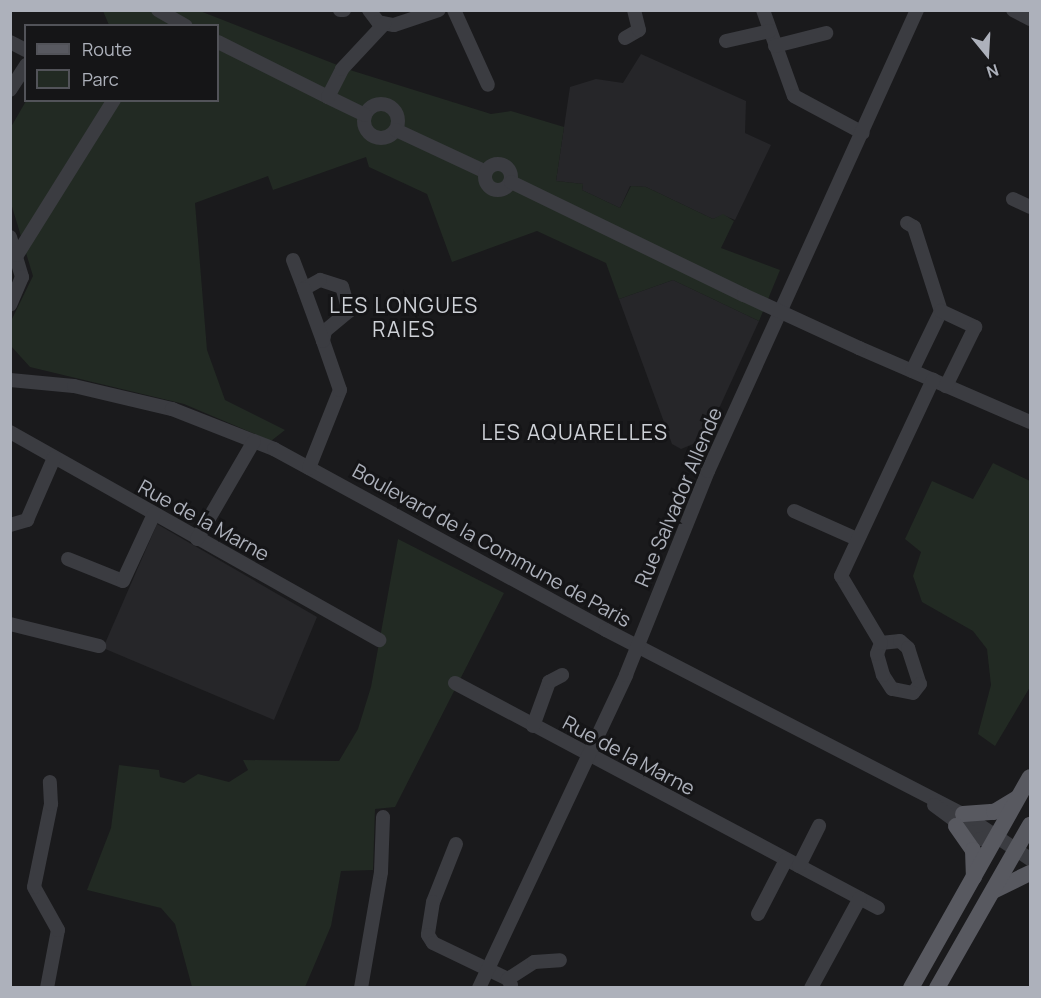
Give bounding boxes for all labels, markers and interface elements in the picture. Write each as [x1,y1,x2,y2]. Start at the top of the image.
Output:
legend [24,24,219,102]
north arrow [957,24,1017,84]
text: Route [82,37,132,61]
text: N [984,59,1001,83]
text: Parc [82,67,119,91]
district label: LES LONGUES RAIES [329,292,479,342]
street label: Rue Salvador Allende [629,404,727,590]
district label: LES AQUARELLES [482,419,668,445]
street label: Boulevard de la Commune de Paris [348,458,636,632]
street label: Rue de la Marne [134,474,274,566]
street label: Rue de la Marne [559,710,699,800]

